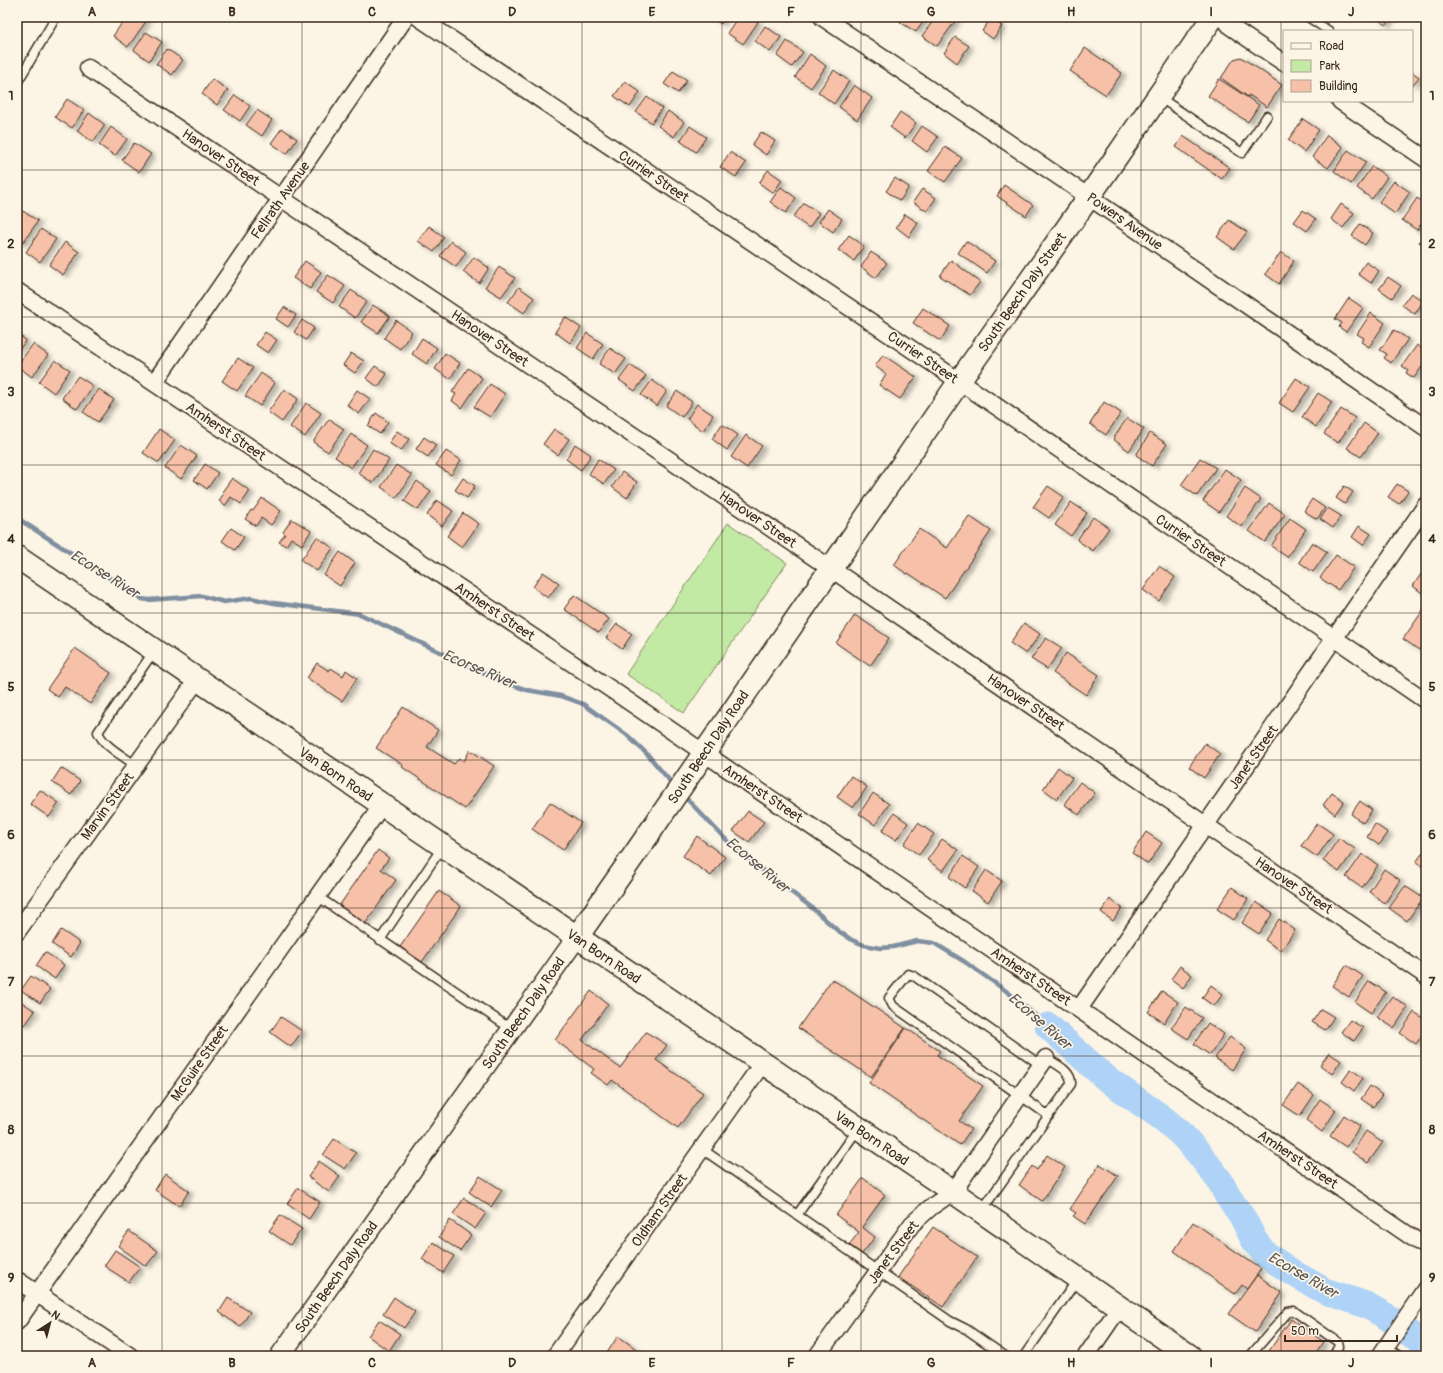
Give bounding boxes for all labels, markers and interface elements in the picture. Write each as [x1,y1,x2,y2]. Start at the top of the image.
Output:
text: A [88,4,97,20]
text: B [228,4,236,20]
text: C [368,4,376,20]
text: D [508,4,516,20]
text: E [649,4,656,20]
text: F [787,4,795,20]
text: G [927,4,936,20]
text: H [1067,4,1075,20]
text: I [1209,4,1213,20]
text: J [1348,4,1354,20]
legend [1283,30,1413,102]
text: Road [1319,39,1344,54]
text: Park [1319,59,1340,74]
text: Building [1319,79,1358,94]
text: 1 [8,88,14,104]
text: 1 [1429,88,1435,104]
street label: Hanover Street [179,125,263,190]
street label: Currier Street [615,147,692,206]
street label: Fellrath Avenue [247,158,314,242]
street label: Powers Avenue [1083,189,1166,254]
street label: South Beech Daly Street [975,229,1070,355]
text: 2 [7,236,15,252]
text: 2 [1428,236,1436,252]
street label: Hanover Street [448,306,532,371]
street label: Currier Street [884,328,961,387]
text: 3 [7,384,15,400]
text: 3 [1428,384,1436,400]
street label: Amherst Street [183,398,269,465]
street label: Hanover Street [716,487,800,552]
street label: Currier Street [1152,511,1229,570]
text: 4 [7,531,15,547]
text: 4 [1428,531,1436,547]
water label: Ecorse River [67,546,144,604]
street label: Amherst Street [452,578,538,645]
water label: Ecorse River [439,646,520,694]
street label: Hanover Street [984,670,1068,735]
text: 5 [7,679,15,695]
text: 5 [1428,679,1436,695]
street label: South Beech Daly Road [664,687,753,807]
street label: Janet Street [1225,722,1282,793]
street label: Van Born Road [295,743,376,806]
street label: Amherst Street [720,760,806,827]
street label: Marvin Street [77,769,138,843]
text: 6 [7,827,15,843]
text: 6 [1428,827,1436,843]
water label: Ecorse River [722,833,795,899]
street label: Hanover Street [1252,853,1336,918]
street label: Van Born Road [563,925,644,988]
street label: Amherst Street [988,943,1074,1010]
street label: South Beech Daly Road [478,954,569,1073]
text: 7 [8,974,15,990]
text: 7 [1429,974,1436,990]
water label: Ecorse River [1004,989,1076,1055]
street label: McGuire Street [167,1022,232,1104]
street label: Van Born Road [831,1107,912,1170]
text: 8 [8,1122,15,1138]
text: 8 [1429,1122,1436,1138]
street label: Amherst Street [1255,1126,1341,1193]
street label: Oldham Street [628,1170,691,1250]
street label: Janet Street [864,1217,923,1287]
street label: South Beech Daly Road [291,1218,382,1337]
water label: Ecorse River [1264,1248,1342,1304]
text: 9 [8,1270,15,1286]
text: 9 [1429,1270,1436,1286]
north arrow [30,1303,70,1343]
text: N [49,1308,63,1323]
scale bar [1285,1317,1397,1343]
text: 50 m [1291,1324,1319,1339]
text: A [88,1355,97,1371]
text: B [228,1355,236,1371]
text: C [368,1355,376,1371]
text: D [508,1355,516,1371]
text: E [649,1355,656,1371]
text: F [787,1355,795,1371]
text: G [927,1355,936,1371]
text: H [1067,1355,1075,1371]
text: I [1209,1355,1213,1371]
text: J [1348,1355,1354,1371]

